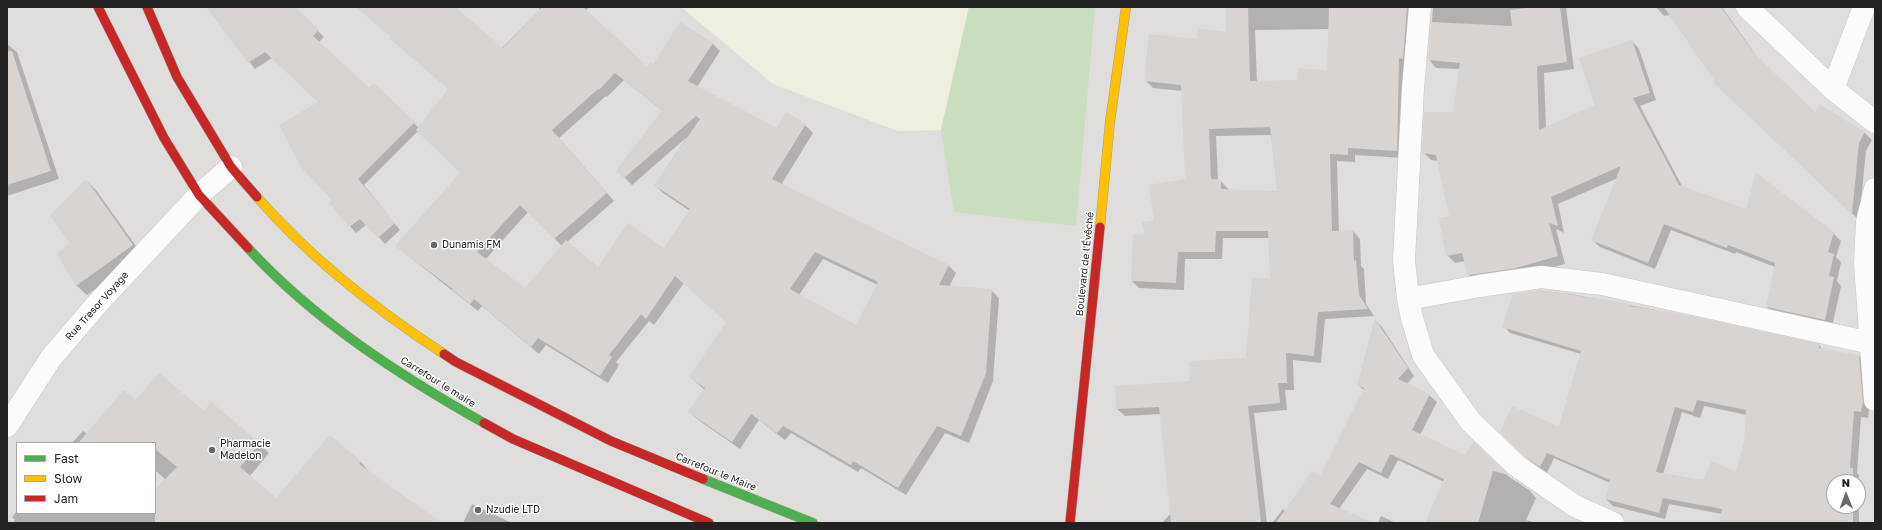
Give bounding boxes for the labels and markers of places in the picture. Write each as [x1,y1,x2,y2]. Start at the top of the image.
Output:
place label: Dunamis FM [442,239,501,251]
marker: Dunamis FM [429,240,439,250]
place label: Pharmacie Madelon [220,438,271,462]
marker: Pharmacie Madelon [207,445,217,455]
place label: Nzudie LTD [486,504,540,516]
marker: Nzudie LTD [473,505,483,515]

